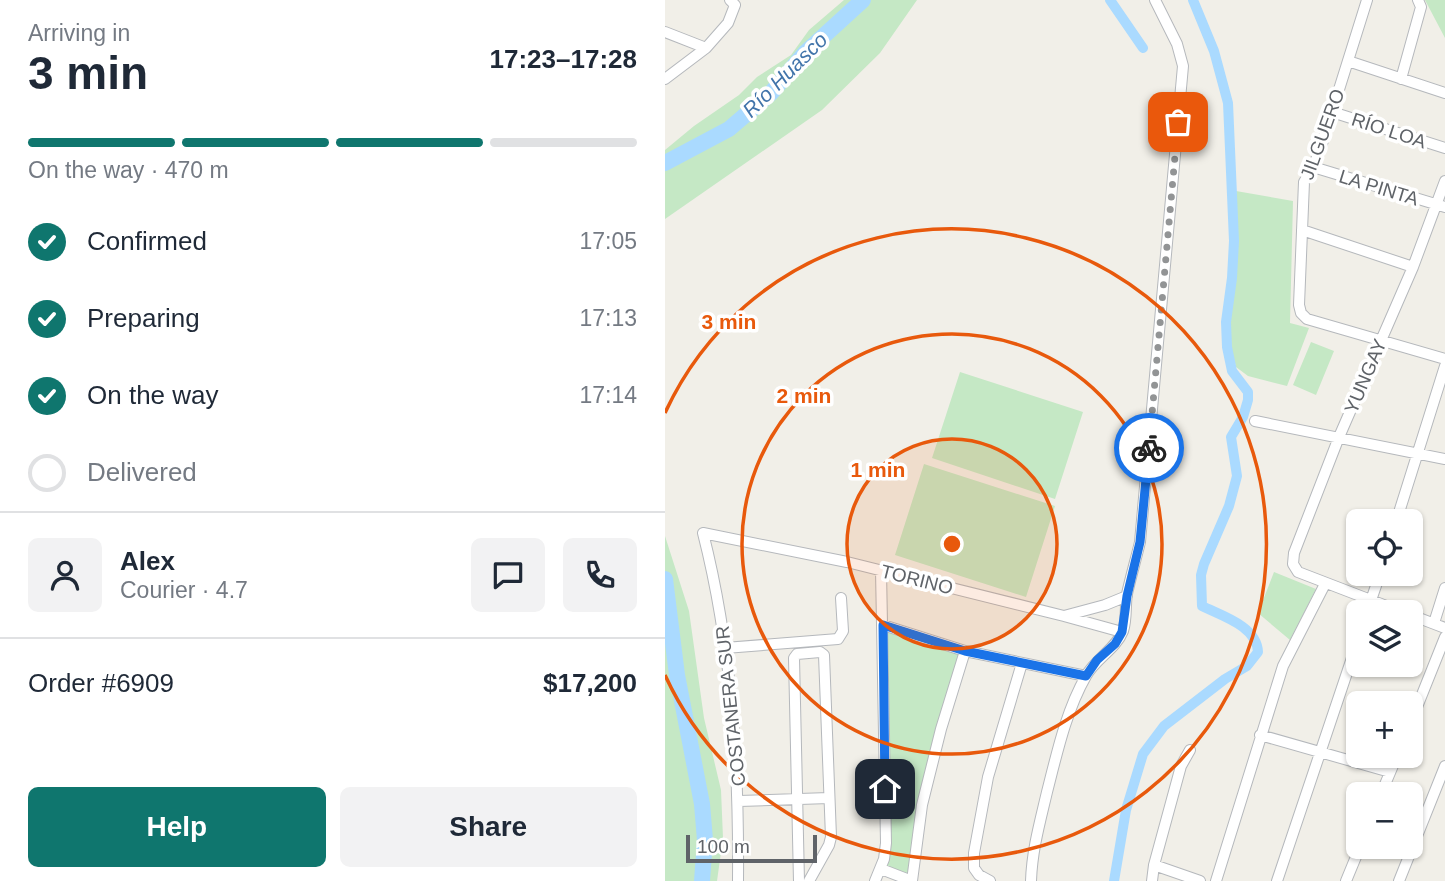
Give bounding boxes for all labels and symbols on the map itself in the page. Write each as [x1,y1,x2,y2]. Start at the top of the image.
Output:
water label: Río Huasco [738,27,832,122]
street label: JILGUERO [1296,86,1349,182]
pin [1148,92,1208,152]
street label: RÍO LOA [1349,109,1429,152]
street label: LA PINTA [1337,165,1421,210]
text: 3 min [702,310,756,333]
street label: YUNGAY [1340,336,1391,417]
text: 2 min [777,384,831,407]
courier [1114,413,1184,483]
text: 1 min [851,458,905,481]
centre of rings [940,532,964,556]
street label: TORINO [879,560,955,599]
street label: COSTANERA SUR [712,625,749,787]
pin [855,759,915,819]
scale bar [686,832,817,864]

